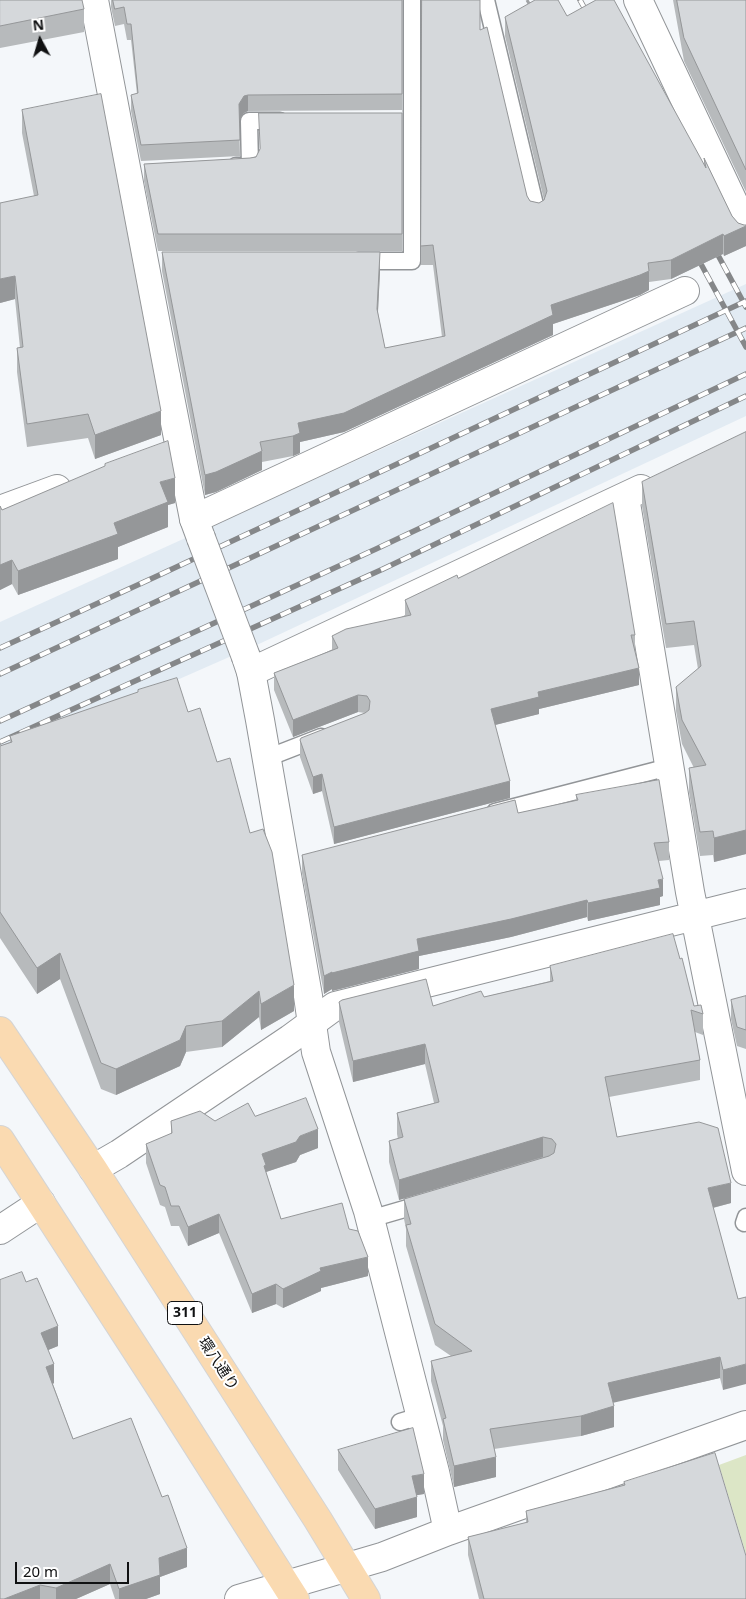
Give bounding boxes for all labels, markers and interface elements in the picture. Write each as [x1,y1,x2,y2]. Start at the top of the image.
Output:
north arrow [15,15,65,65]
text: N [32,15,45,35]
road number: 311 [168,1302,202,1325]
street label: 環八通り [194,1334,242,1394]
scale bar [18,1552,131,1584]
text: 20 m [23,1561,58,1581]

